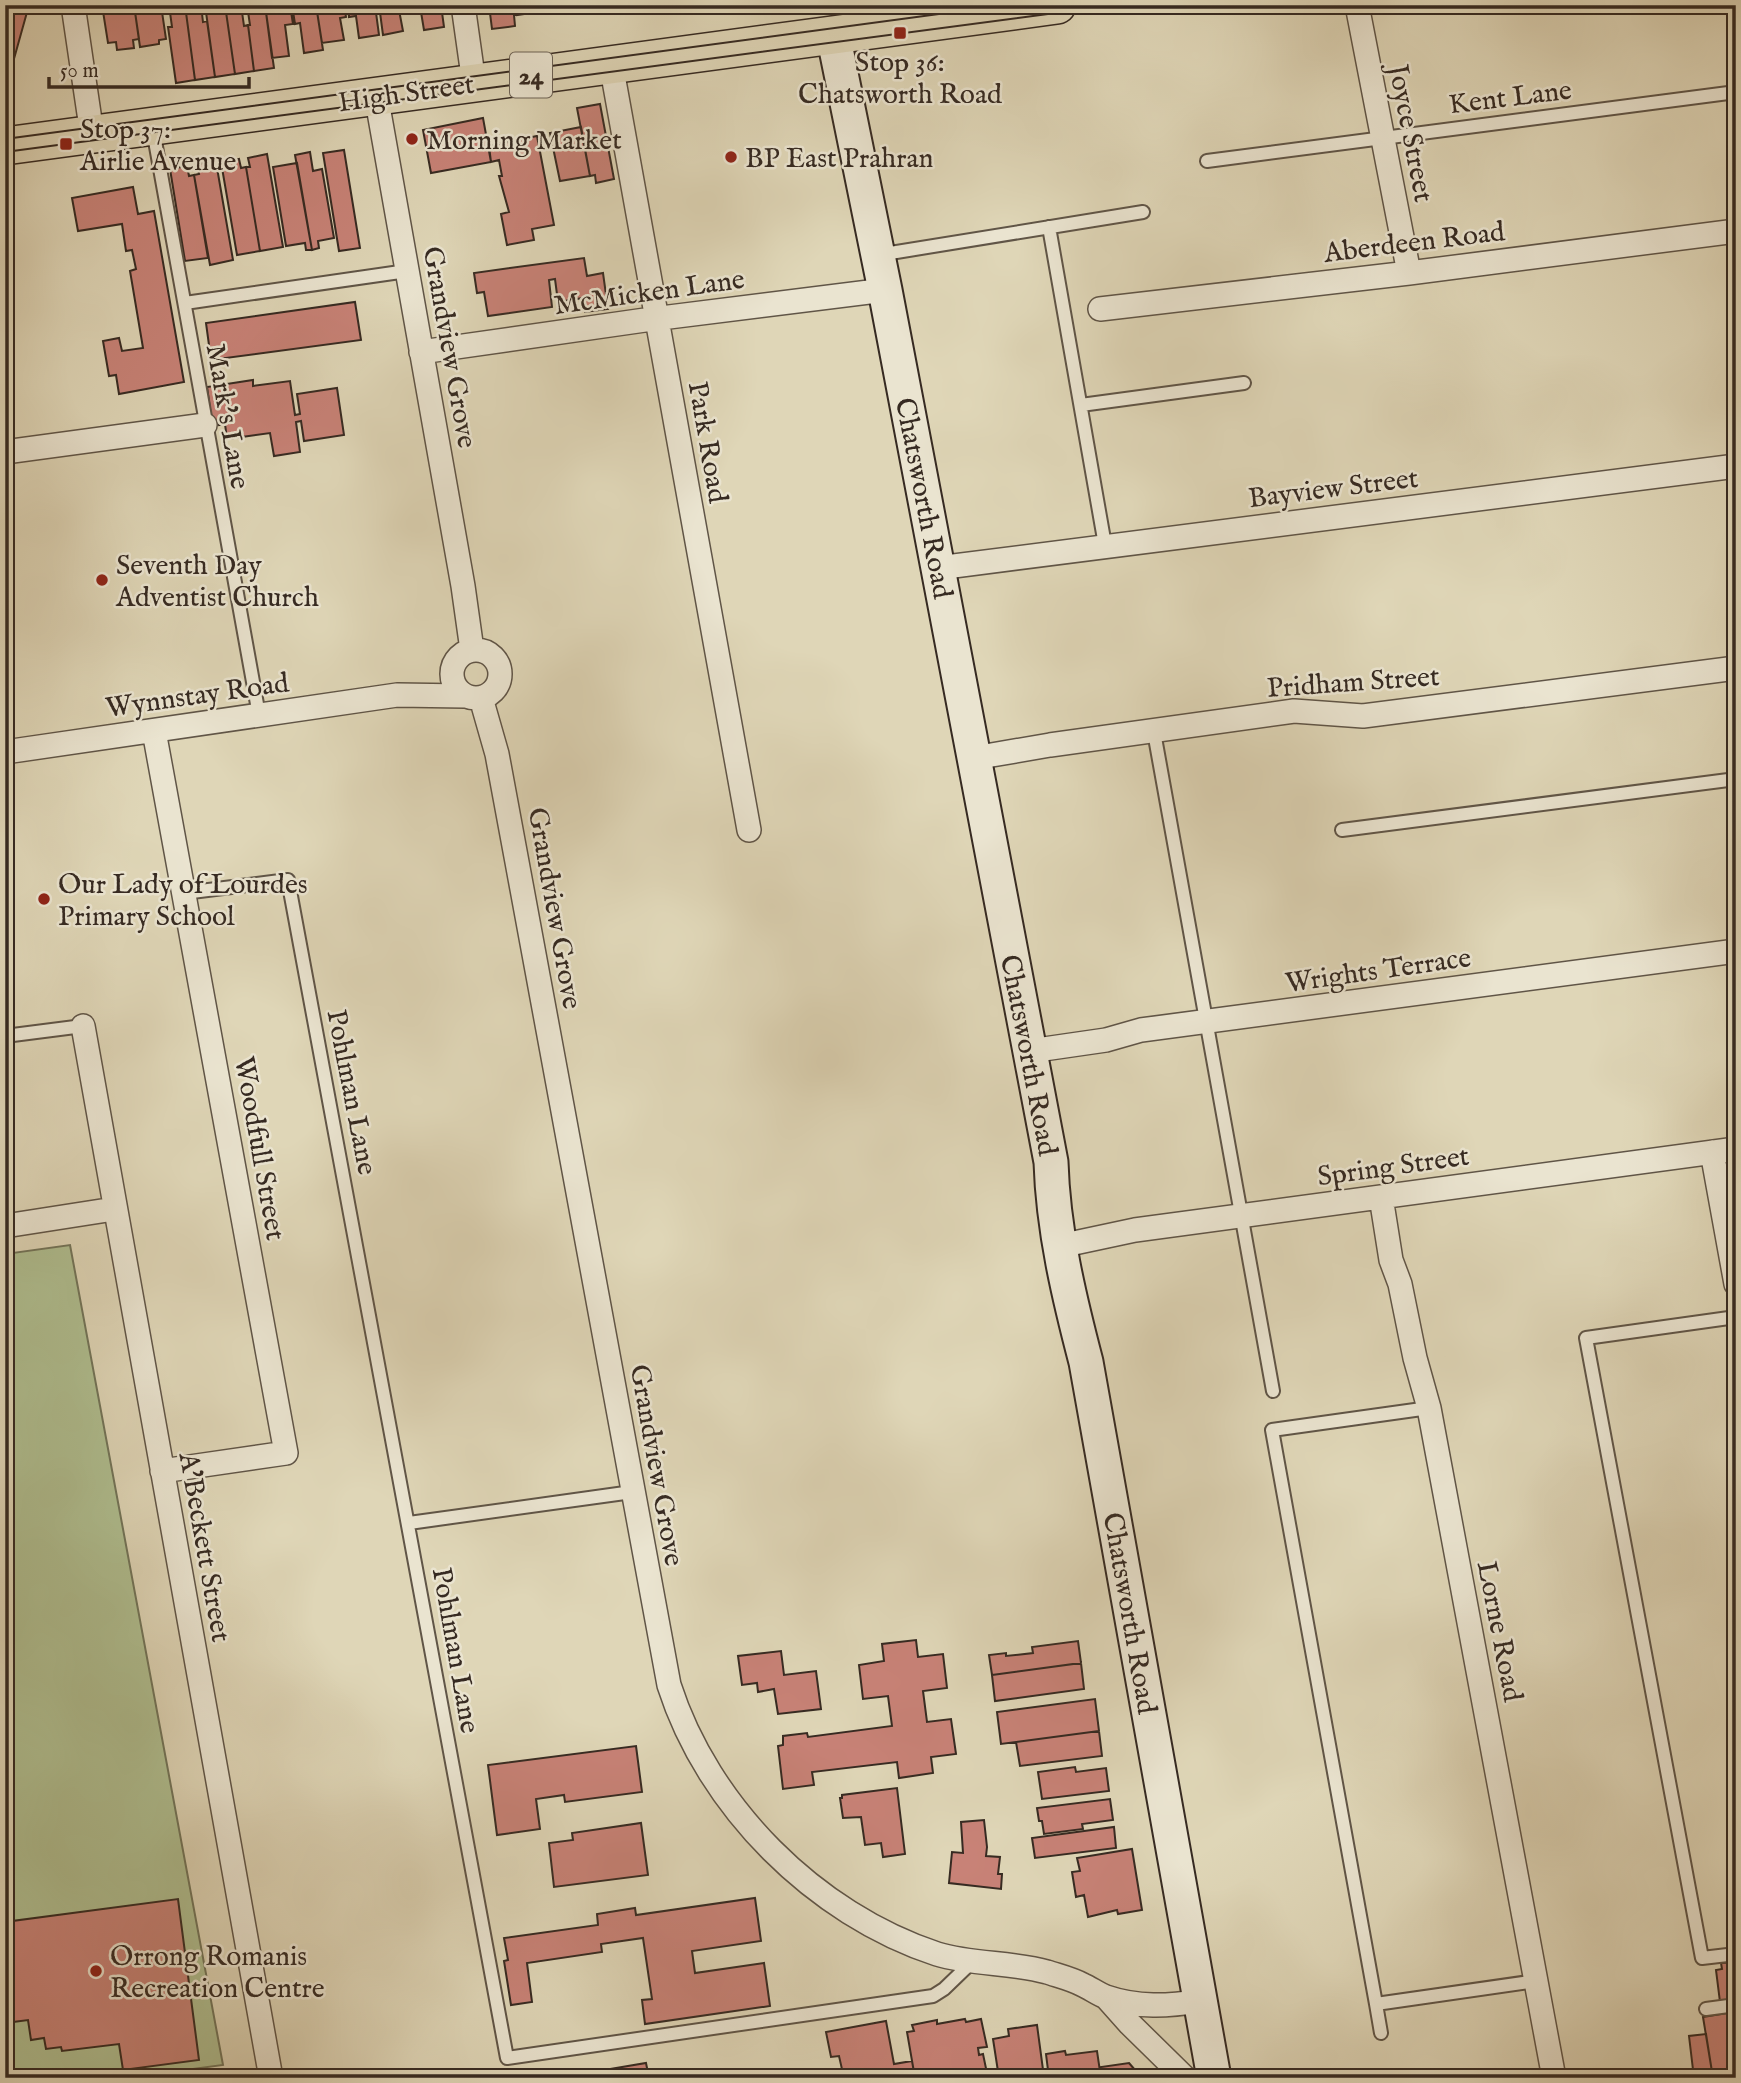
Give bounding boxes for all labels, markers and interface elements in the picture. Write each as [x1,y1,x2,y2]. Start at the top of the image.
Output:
marker: Stop 36: Chatsworth Road [892,25,908,41]
scale bar [49,46,248,90]
place label: Stop 36: Chatsworth Road [798,46,1002,113]
road number: 24 [510,52,552,97]
text: 50 m [60,58,99,85]
street label: Joyce Street [1378,59,1440,206]
street label: High Street [336,68,477,121]
street label: Kent Lane [1447,74,1574,123]
place label: Stop 37: Airlie Avenue [79,113,236,180]
place label: Morning Market [426,124,622,159]
marker: Morning Market [404,131,420,147]
marker: Stop 37: Airlie Avenue [58,136,74,152]
place label: BP East Prahran [745,142,934,177]
marker: BP East Prahran [723,149,739,165]
street label: Aberdeen Road [1321,215,1507,272]
street label: Grandview Grove [414,244,484,451]
street label: McMicken Lane [552,263,747,324]
street label: Mark's Lane [197,341,257,492]
street label: Park Road [679,379,734,506]
street label: Chatsworth Road [886,395,959,602]
street label: Bayview Street [1246,462,1421,517]
place label: Seventh Day Adventist Church [115,549,319,616]
marker: Seventh Day Adventist Church [94,572,110,588]
street label: Pridham Street [1266,660,1441,707]
street label: Wynnstay Road [104,666,291,727]
street label: Grandview Grove [519,805,589,1012]
place label: Our Lady of Lourdes Primary School [58,868,308,935]
marker: Our Lady of Lourdes Primary School [36,891,52,907]
street label: Wrights Terrace [1283,941,1473,1002]
street label: Chatsworth Road [991,952,1064,1159]
street label: Pohlman Lane [317,1007,384,1178]
street label: Woodfull Street [225,1054,292,1243]
street label: Spring Street [1315,1139,1472,1195]
street label: Grandview Grove [621,1362,691,1569]
street label: A'Beckett Street [169,1449,238,1645]
street label: Chatsworth Road [1094,1510,1163,1717]
street label: Lorne Road [1468,1558,1529,1705]
street label: Pohlman Lane [423,1565,486,1736]
place label: Orrong Romanis Recreation Centre [110,1940,325,2007]
marker: Orrong Romanis Recreation Centre [88,1963,104,1979]

